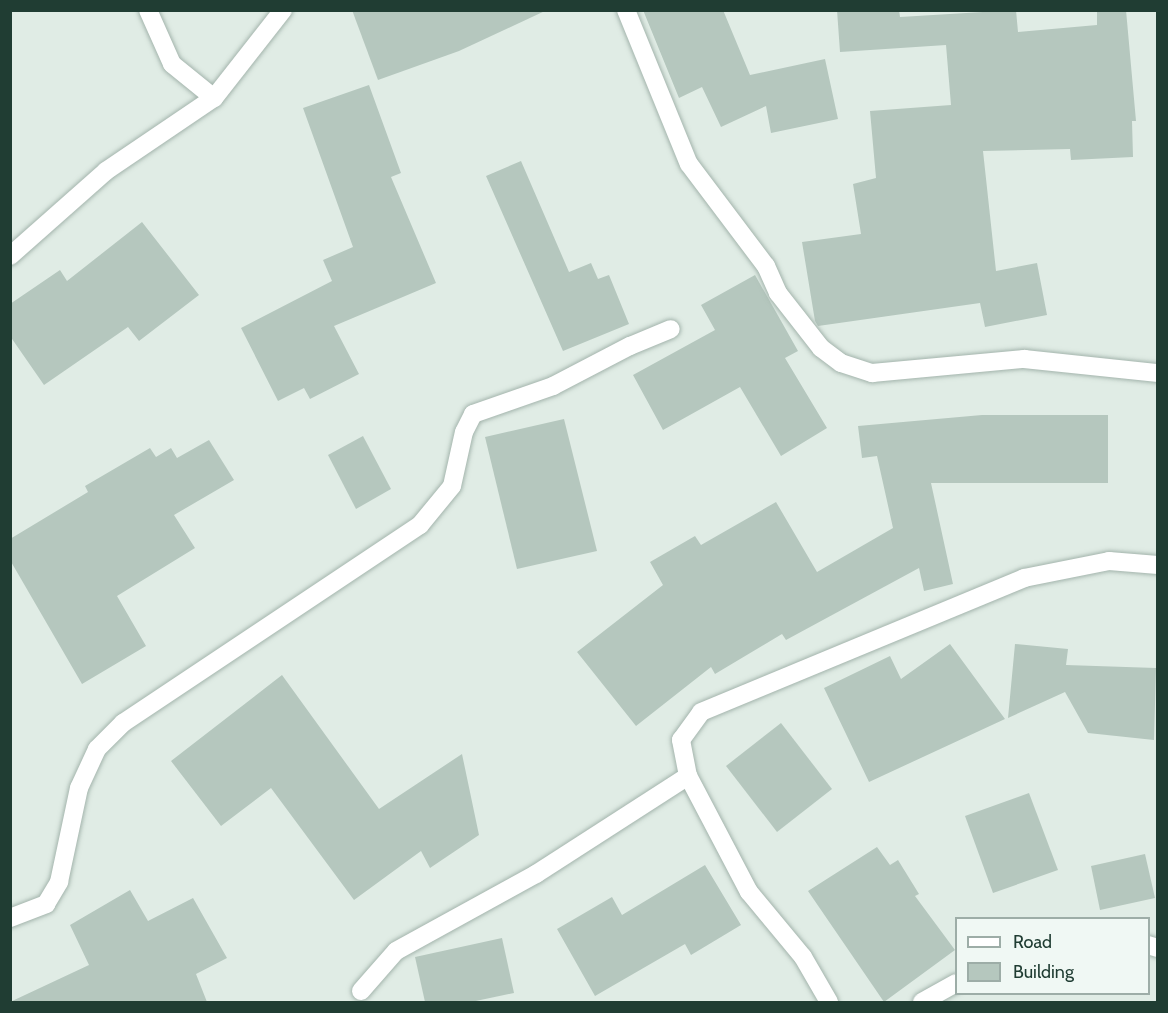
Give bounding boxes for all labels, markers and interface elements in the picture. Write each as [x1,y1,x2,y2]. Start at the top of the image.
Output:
legend [955,917,1150,995]
text: Road [1013,931,1052,953]
text: Building [1013,961,1074,983]

